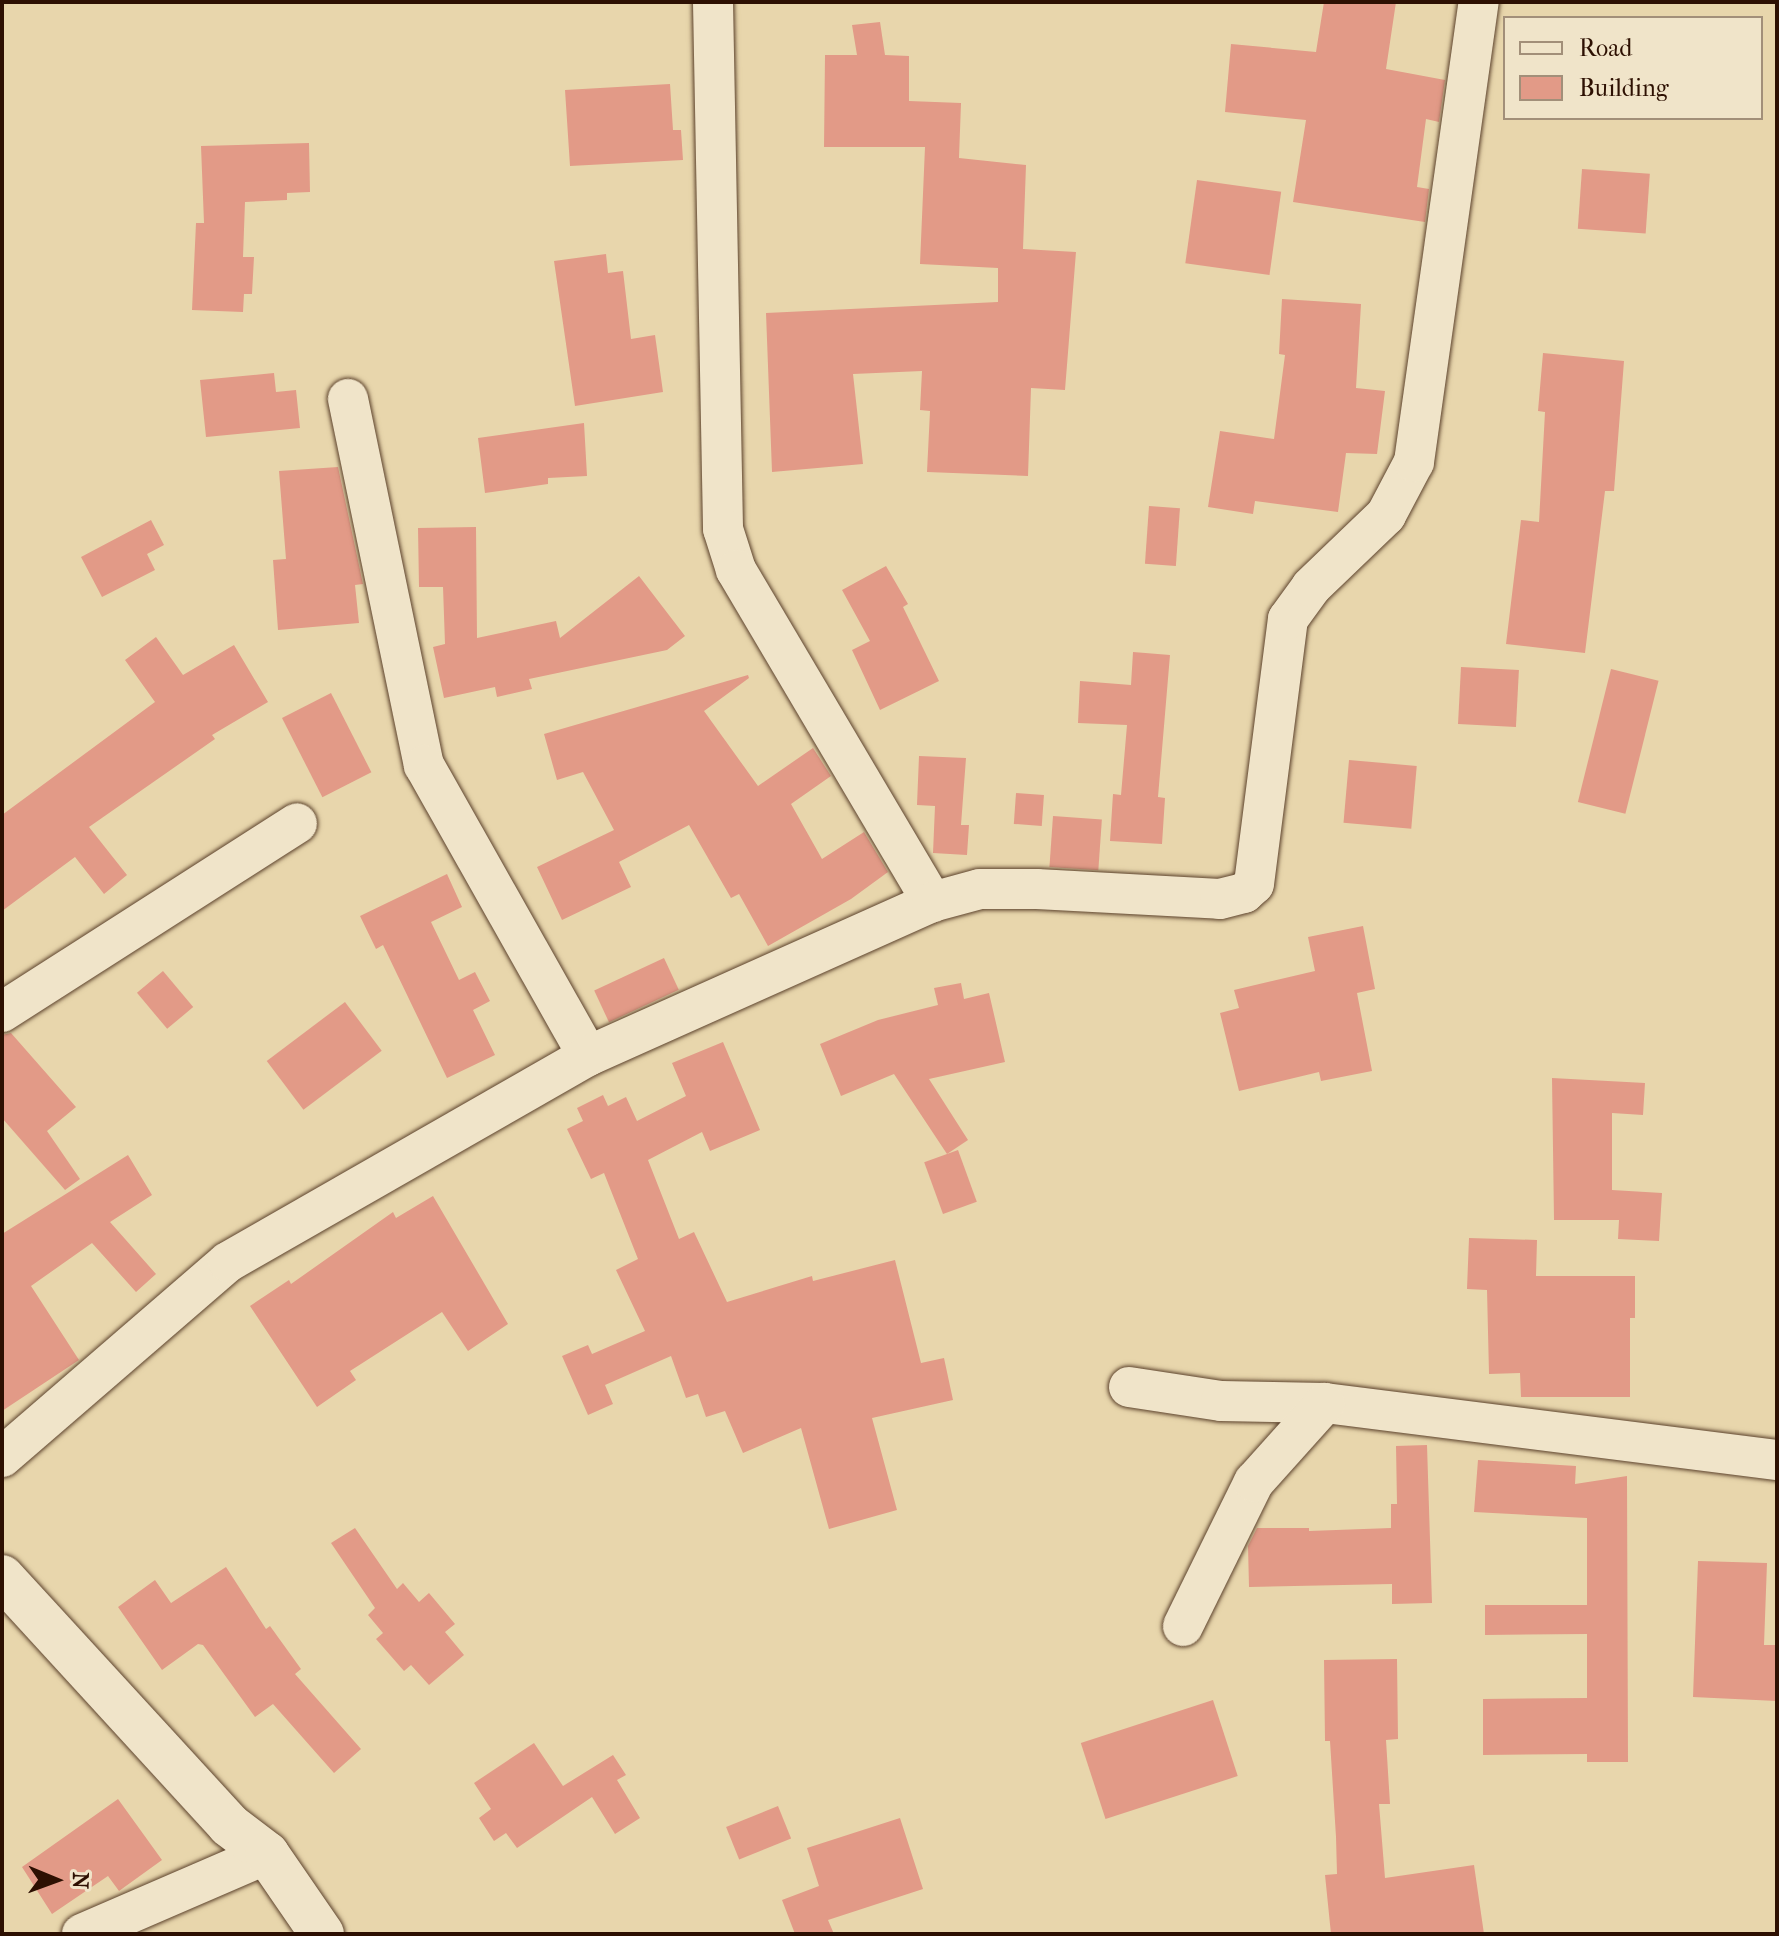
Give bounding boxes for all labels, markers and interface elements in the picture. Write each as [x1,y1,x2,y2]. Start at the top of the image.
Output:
legend [1503,16,1763,120]
text: Road [1579,34,1632,62]
text: Building [1579,74,1669,102]
north arrow [16,1840,96,1920]
text: N [67,1872,93,1889]

